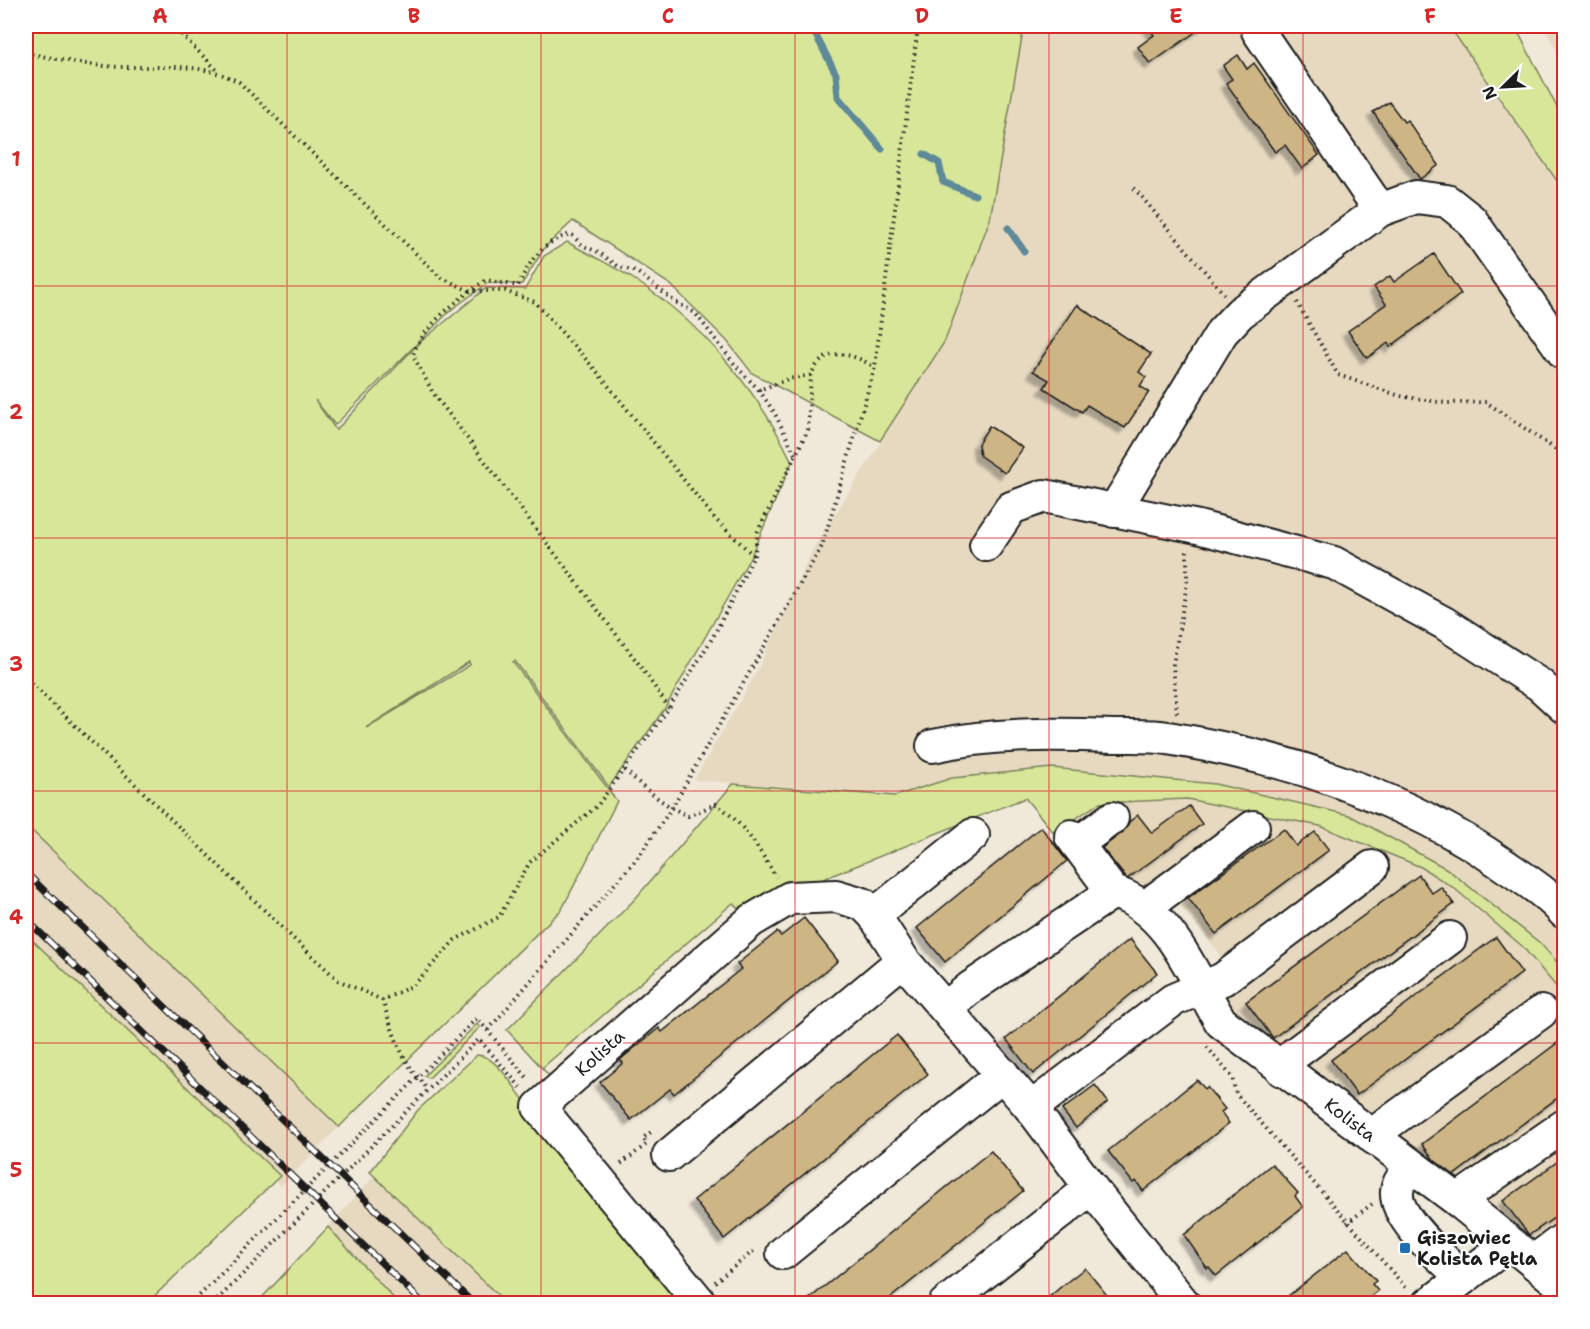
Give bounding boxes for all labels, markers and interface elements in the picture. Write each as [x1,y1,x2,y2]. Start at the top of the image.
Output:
text: A [152,3,168,29]
text: B [408,3,420,29]
text: C [662,3,674,29]
text: D [915,3,929,29]
text: E [1169,3,1183,29]
text: F [1424,3,1436,29]
north arrow [1473,57,1533,117]
text: N [1478,83,1502,103]
text: 1 [11,146,21,172]
text: 2 [9,399,23,425]
text: 3 [9,651,23,677]
text: 4 [9,904,23,930]
street label: Kolista [570,1024,630,1082]
street label: Kolista [1319,1093,1381,1147]
text: 5 [10,1157,22,1183]
place label: Giszowiec Kolista Pętla [1417,1226,1538,1271]
marker: Giszowiec Kolista Pętla [1398,1241,1412,1255]

